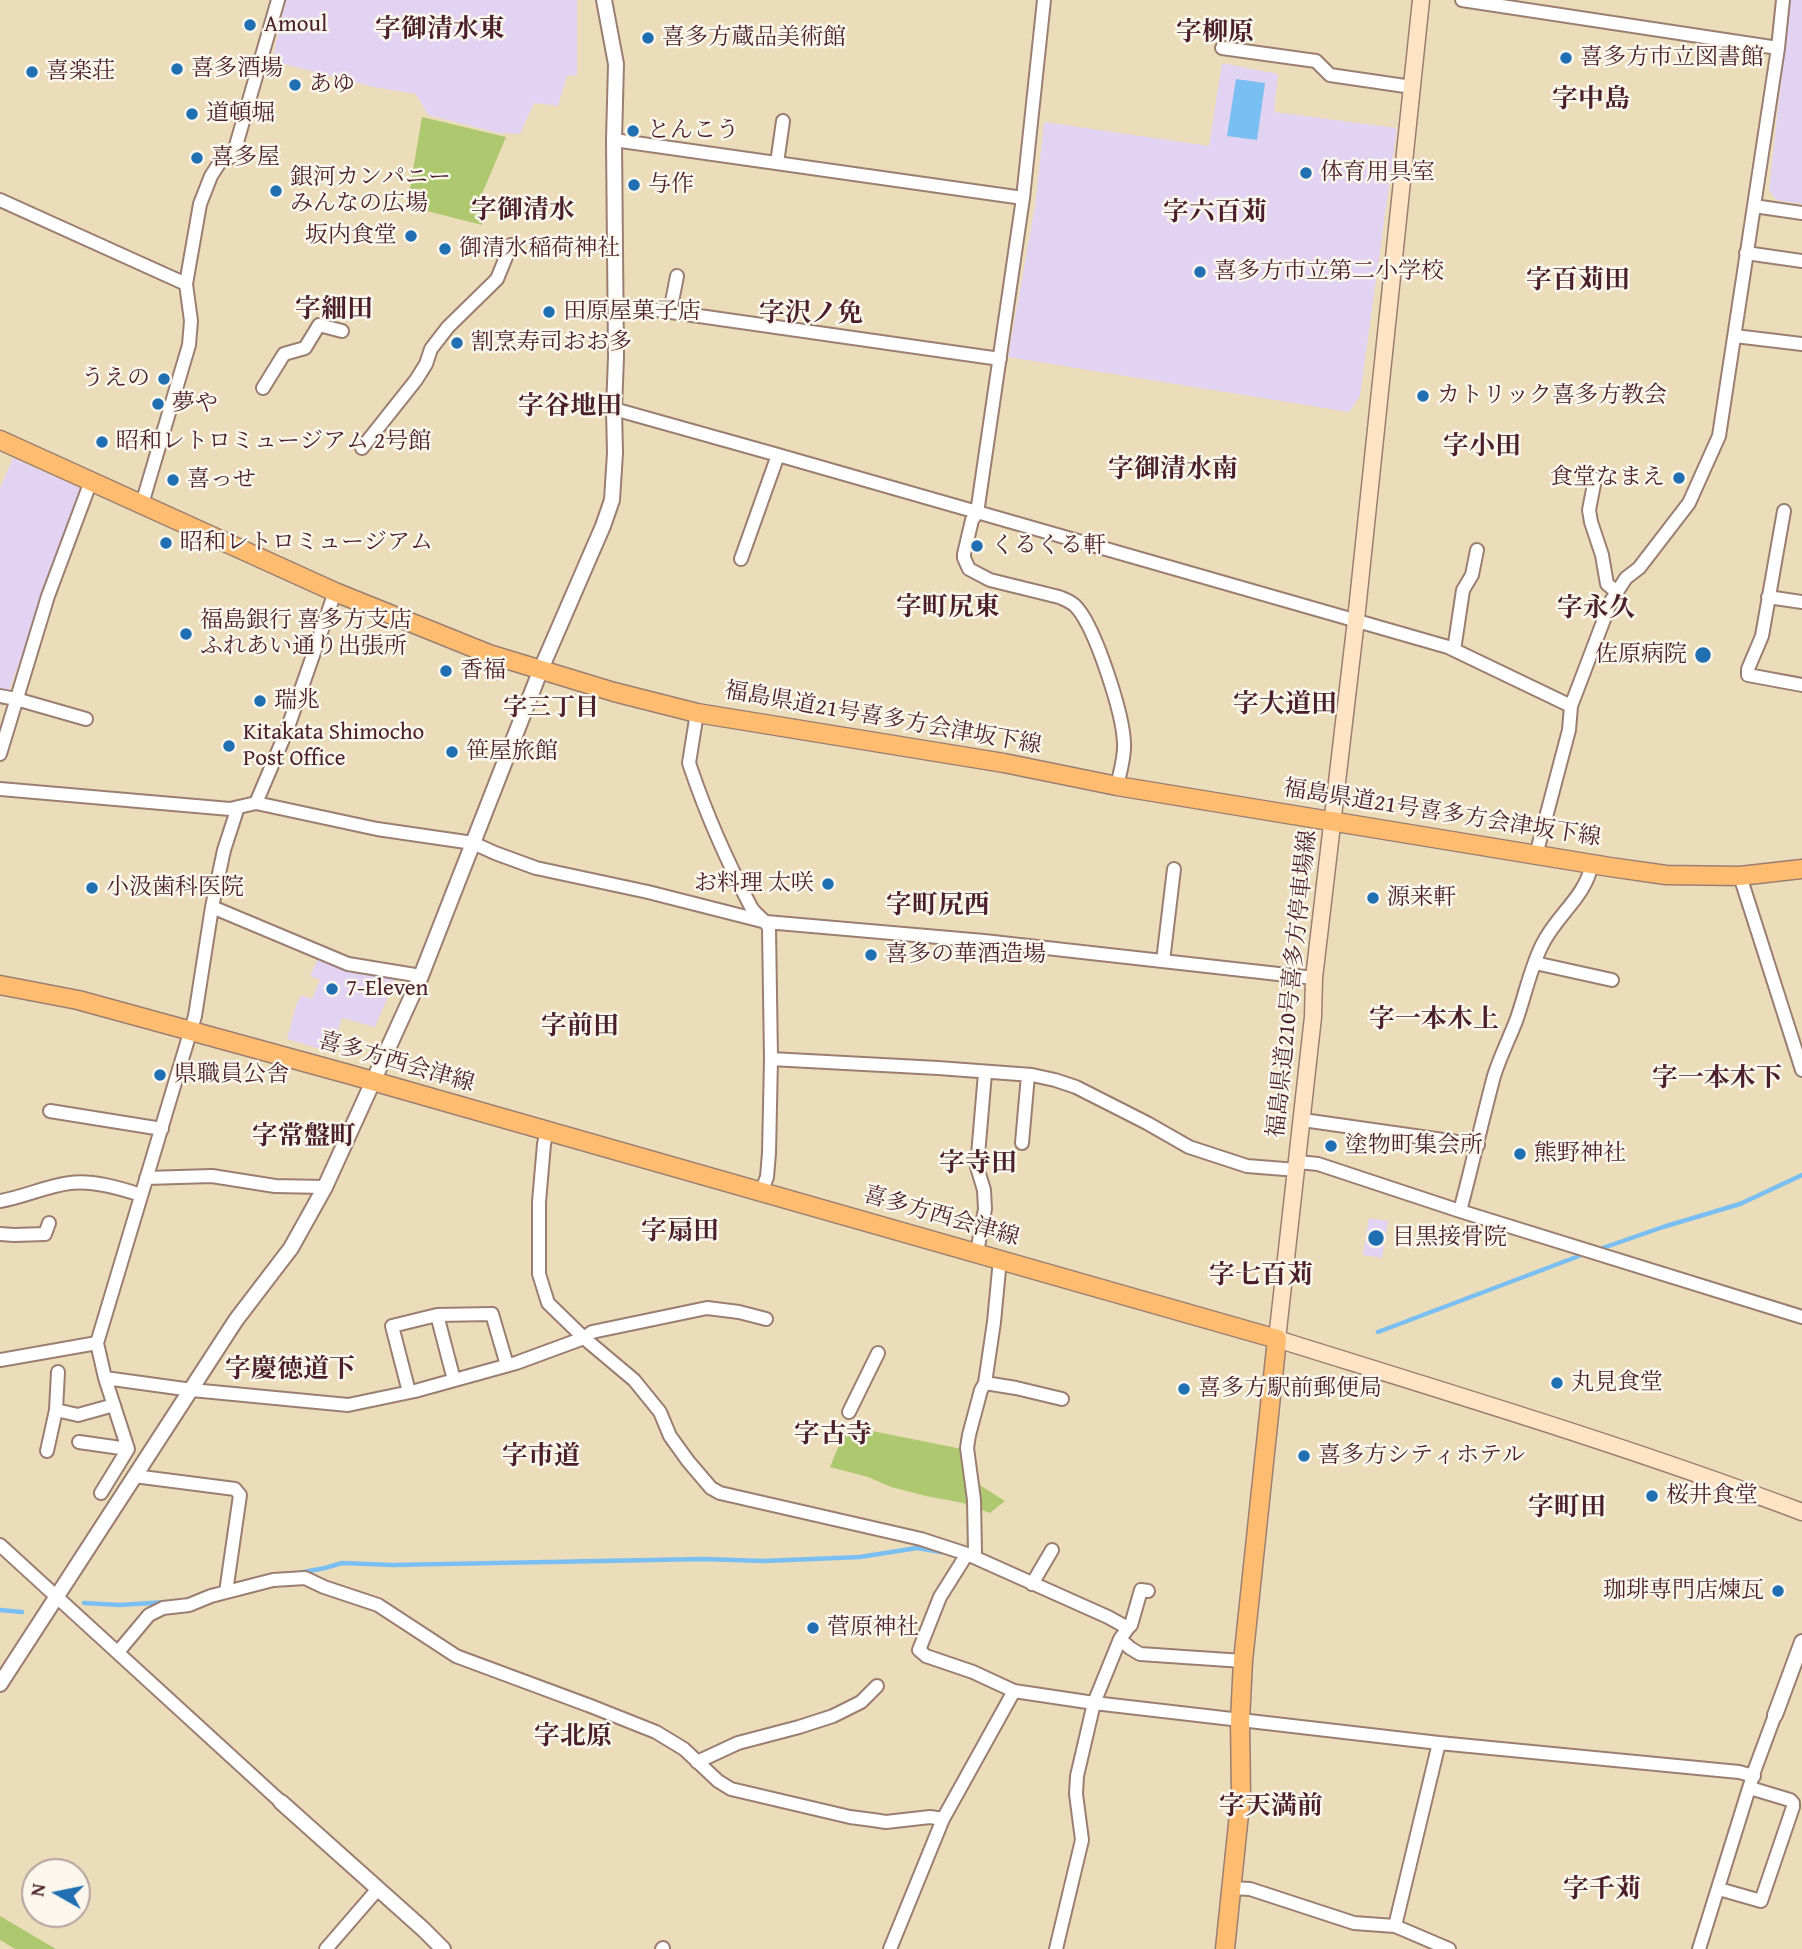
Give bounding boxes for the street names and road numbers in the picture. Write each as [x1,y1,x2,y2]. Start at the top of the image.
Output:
street label: 福島県道21号喜多方会津坂下線 [722,678,1044,760]
street label: 福島県道21号喜多方会津坂下線 [1281,775,1603,853]
street label: 福島県道210号喜多方停車場線 [1263,829,1323,1139]
street label: 喜多方西会津線 [315,1028,477,1098]
street label: 喜多方西会津線 [860,1182,1022,1252]

